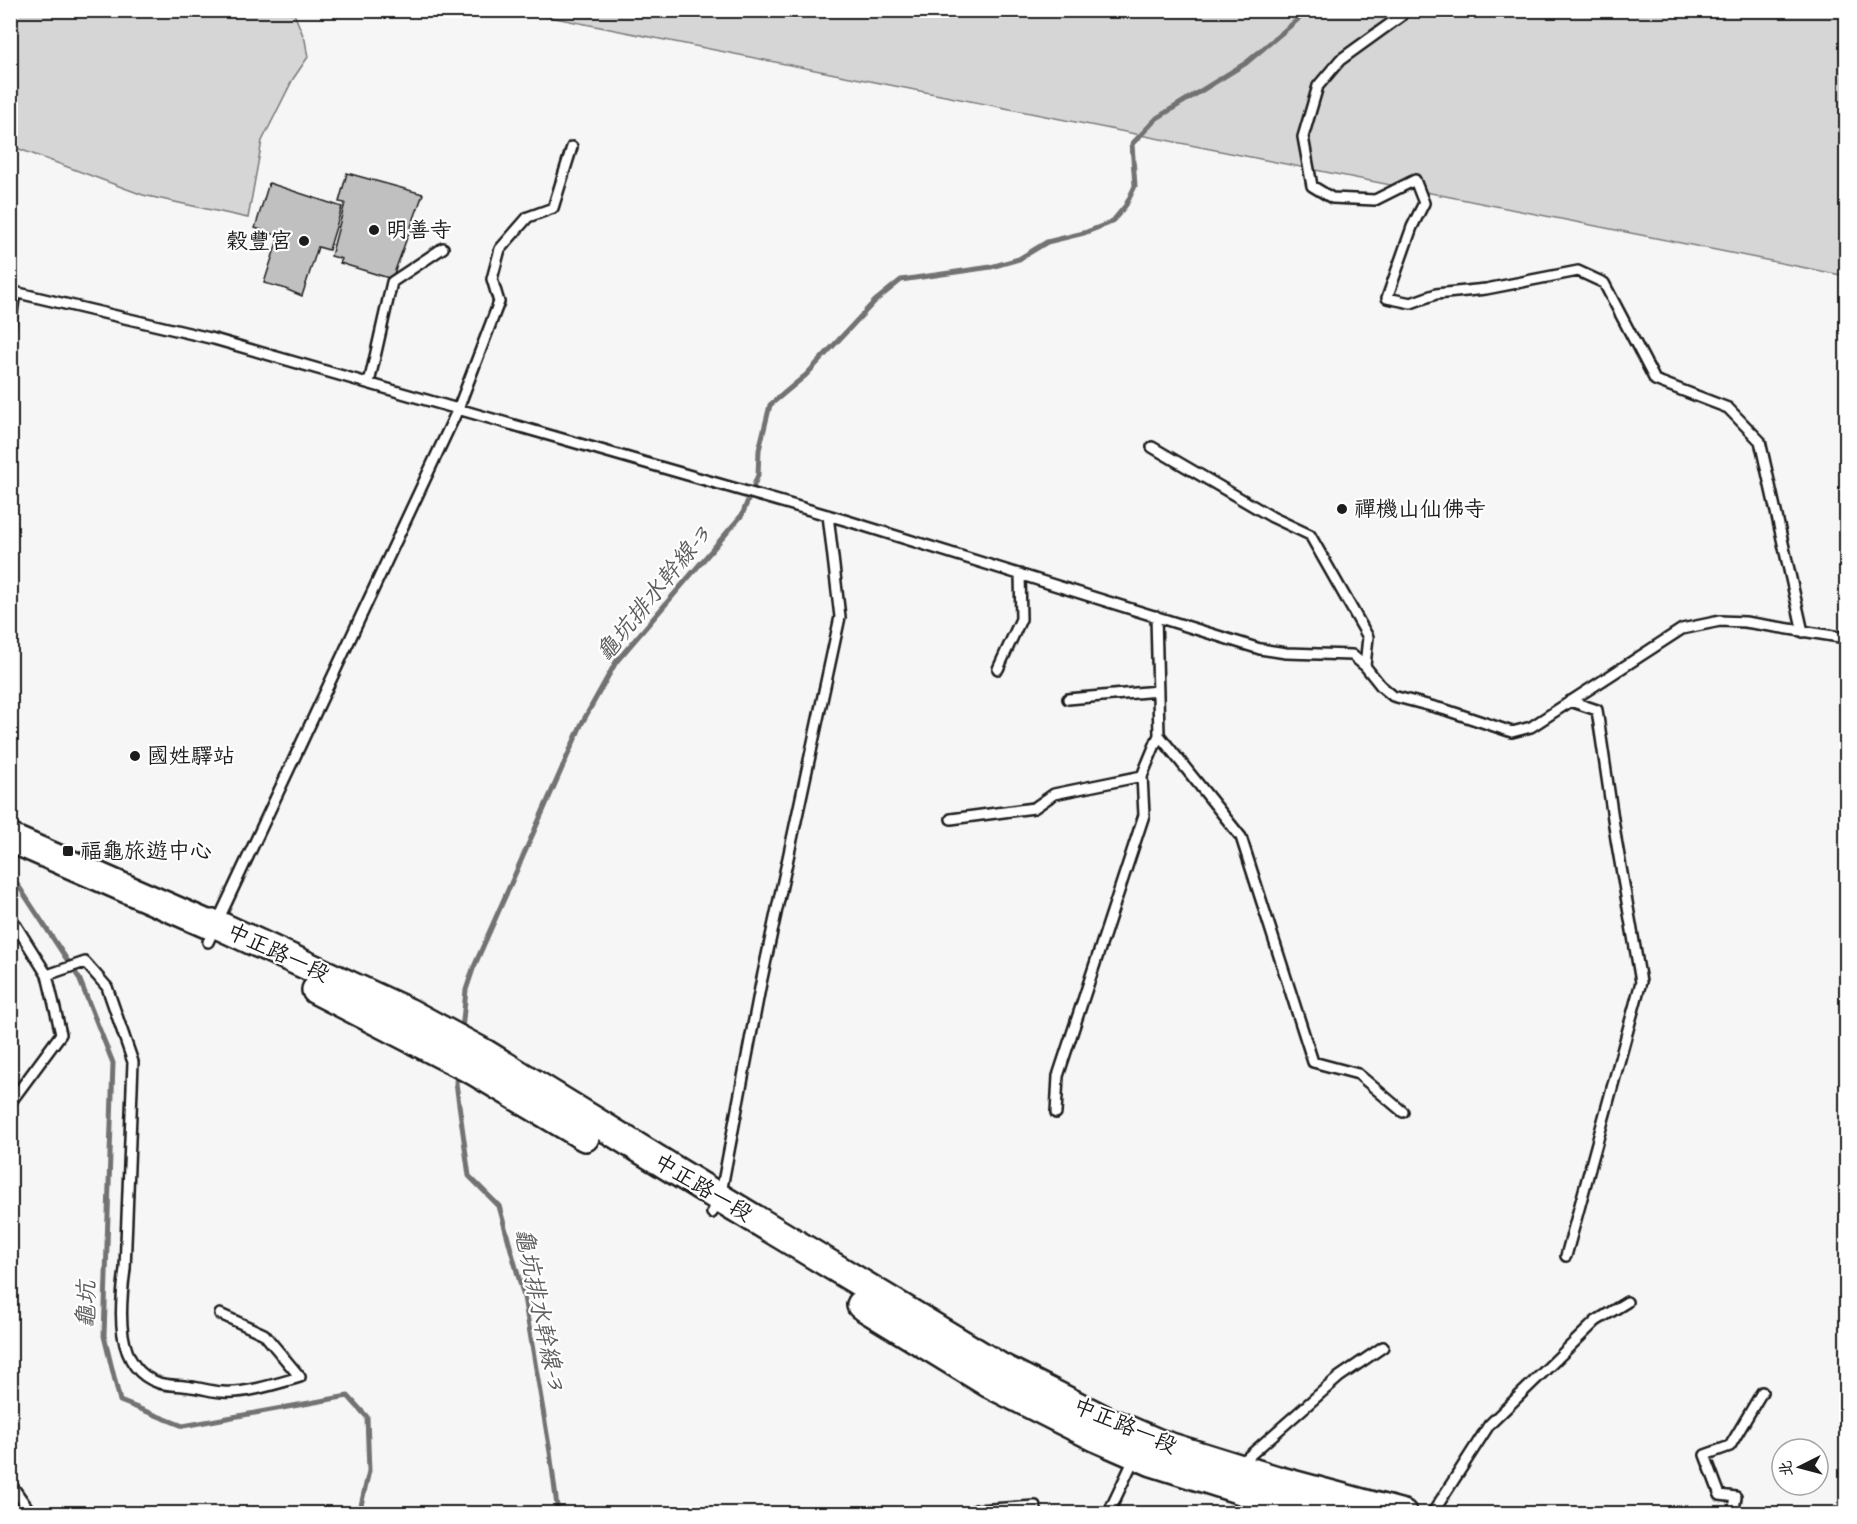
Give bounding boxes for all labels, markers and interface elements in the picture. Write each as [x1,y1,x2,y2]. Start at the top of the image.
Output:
place label: 明善寺 [386,215,452,246]
marker: 明善寺 [367,223,381,237]
place label: 穀豐宮 [226,226,292,257]
marker: 穀豐宮 [297,234,311,248]
place label: 禪機山仙佛寺 [1354,494,1486,525]
marker: 禪機山仙佛寺 [1335,502,1349,516]
water label: 龜坑排水幹線-3 [588,519,719,669]
place label: 國姓驛站 [147,741,235,772]
marker: 國姓驛站 [128,749,142,763]
place label: 福龜旅遊中心 [80,836,212,867]
marker: 福龜旅遊中心 [61,844,75,858]
street label: 中正路一段 [222,916,334,990]
street label: 中正路一段 [648,1146,758,1230]
water label: 龜坑排水幹線-3 [505,1224,573,1394]
water label: 龜坑 [70,1278,104,1329]
street label: 中正路一段 [1068,1390,1182,1462]
north arrow [1770,1437,1830,1497]
text: 北 [1774,1459,1798,1478]

